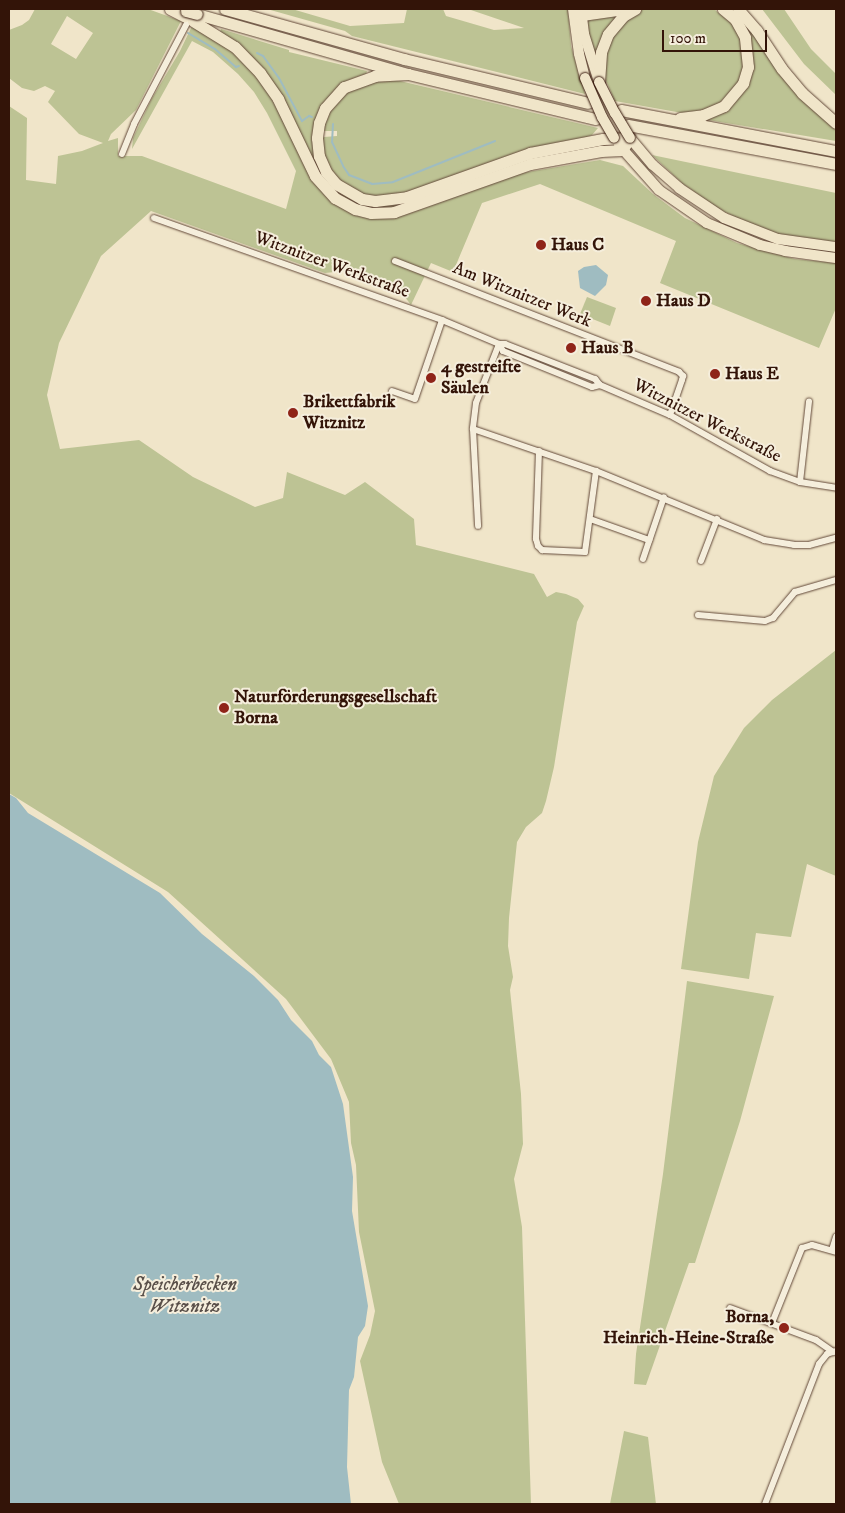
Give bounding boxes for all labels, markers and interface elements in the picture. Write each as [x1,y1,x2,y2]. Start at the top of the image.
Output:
scale bar [665,20,770,52]
text: 100 m [670,29,706,48]
street label: Witznitzer Werkstraße [252,227,412,303]
place label: Haus C [551,234,604,256]
marker: Haus C [535,239,547,251]
street label: Am Witznitzer Werk [450,257,594,333]
place label: Haus D [656,290,711,312]
marker: Haus D [640,295,652,307]
place label: Haus B [581,337,634,359]
marker: Haus B [565,342,577,354]
place label: 4 gestreifte Säulen [441,357,521,399]
place label: Haus E [725,363,779,385]
marker: Haus E [709,368,721,380]
marker: 4 gestreifte Säulen [425,372,437,384]
street label: Witznitzer Werkstraße [629,374,785,468]
place label: Brikettfabrik Witznitz [303,392,395,434]
marker: Brikettfabrik Witznitz [287,407,299,419]
place label: Naturförderungsgesellschaft Borna [234,687,437,730]
marker: Naturförderungsgesellschaft Borna [218,702,230,714]
water label: Speicherbecken Witznitz [133,1274,237,1318]
place label: Borna, Heinrich-Heine-Straße [603,1307,774,1350]
marker: Borna, Heinrich-Heine-Straße [778,1322,790,1334]

